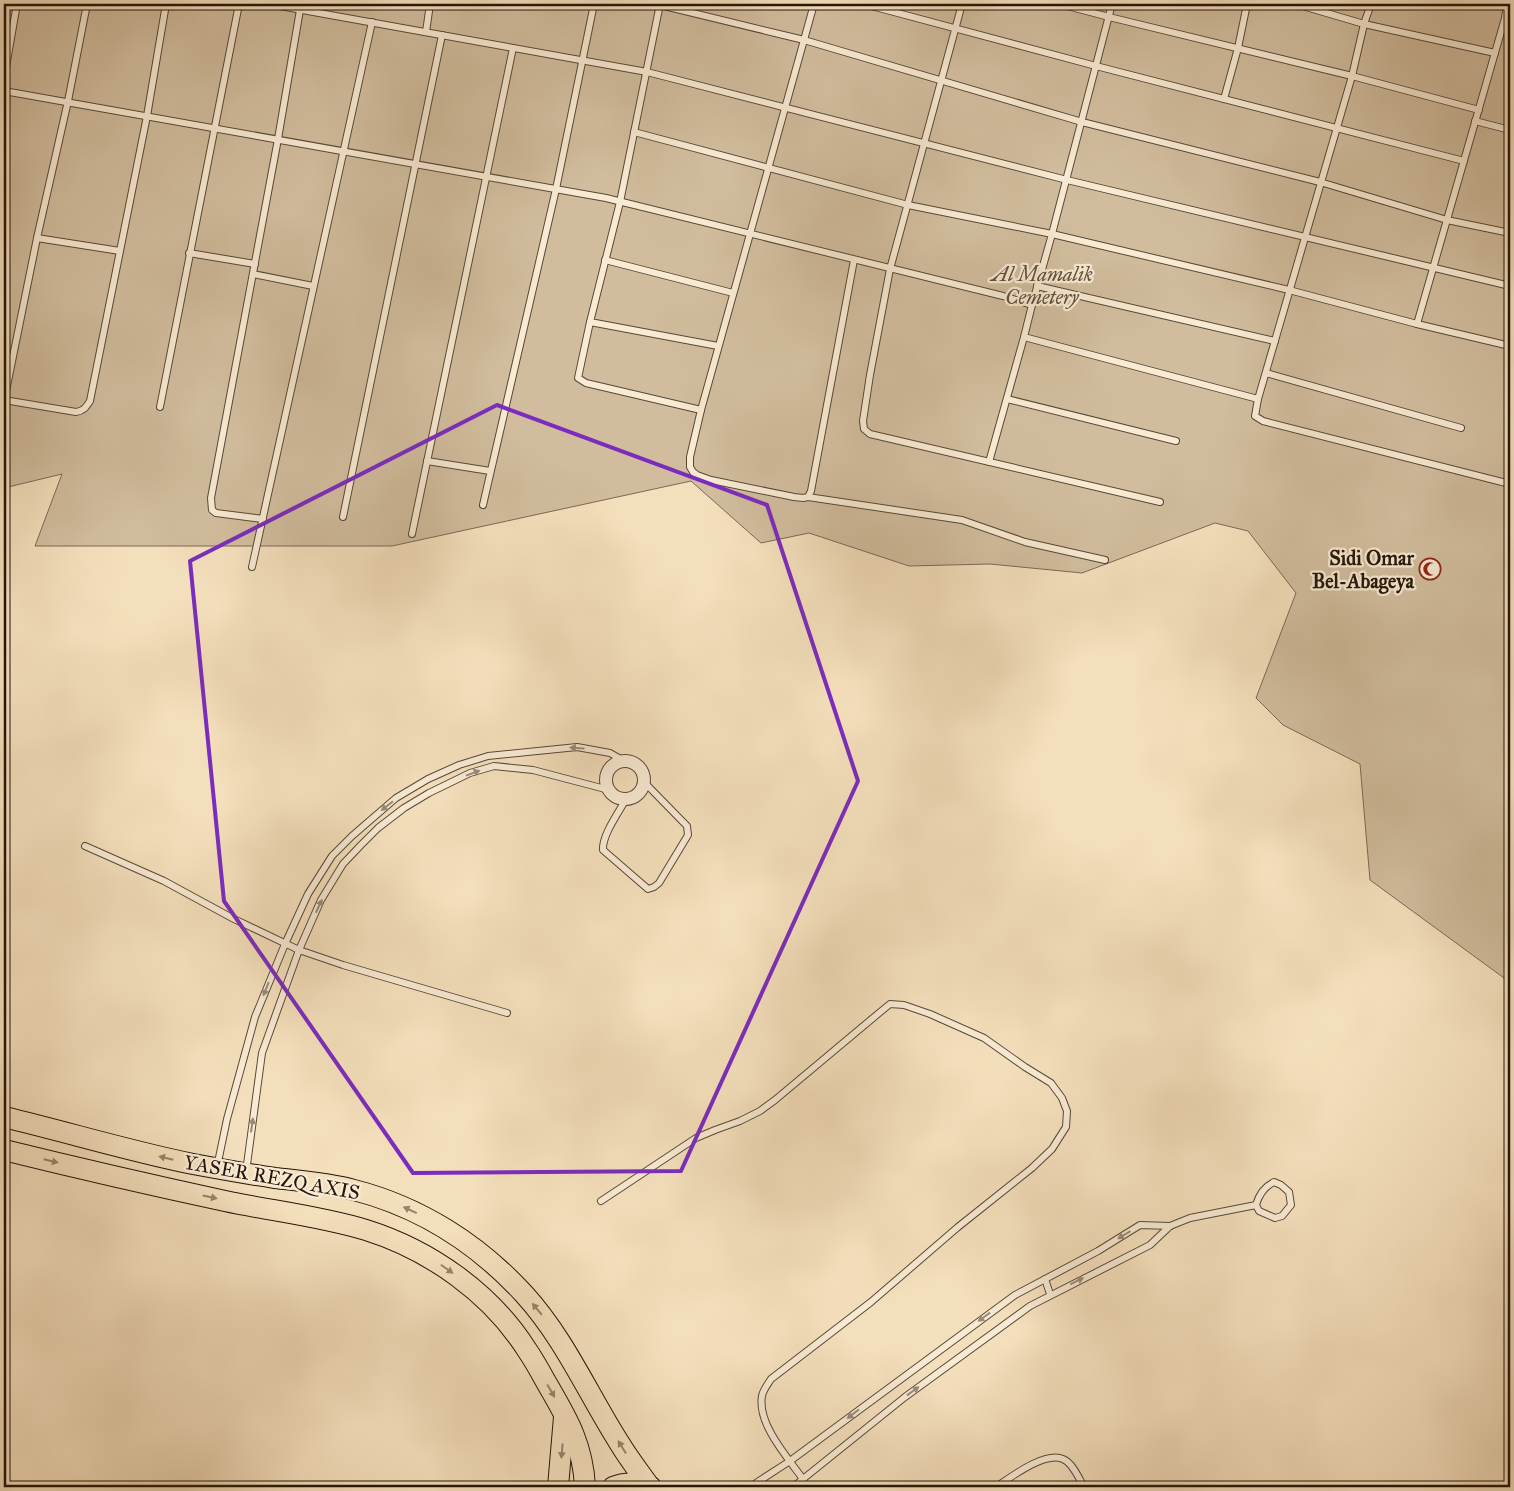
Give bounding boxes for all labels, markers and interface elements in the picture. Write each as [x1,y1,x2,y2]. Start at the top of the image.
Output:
park label: Al Mamalik Cemetery [989,262,1093,309]
place label: Sidi Omar Bel-Abageya [1312,546,1415,594]
mosque icon: Sidi Omar Bel-Abageya [1418,557,1442,581]
one-way arrow [569,744,585,752]
one-way arrow [466,769,481,777]
one-way arrow [381,800,394,811]
one-way arrow [315,898,324,913]
one-way arrow [262,982,270,996]
one-way arrow [248,1117,256,1133]
street label: YASER REZQ AXIS [182,1150,362,1204]
one-way arrow [158,1154,174,1162]
one-way arrow [44,1158,60,1166]
one-way arrow [202,1194,218,1202]
one-way arrow [403,1205,417,1213]
one-way arrow [1117,1231,1130,1240]
one-way arrow [440,1264,454,1274]
one-way arrow [1070,1277,1084,1285]
one-way arrow [531,1302,542,1315]
one-way arrow [977,1312,991,1322]
one-way arrow [547,1384,555,1399]
one-way arrow [906,1386,920,1396]
one-way arrow [846,1409,860,1419]
one-way arrow [617,1440,627,1453]
one-way arrow [557,1443,565,1459]

